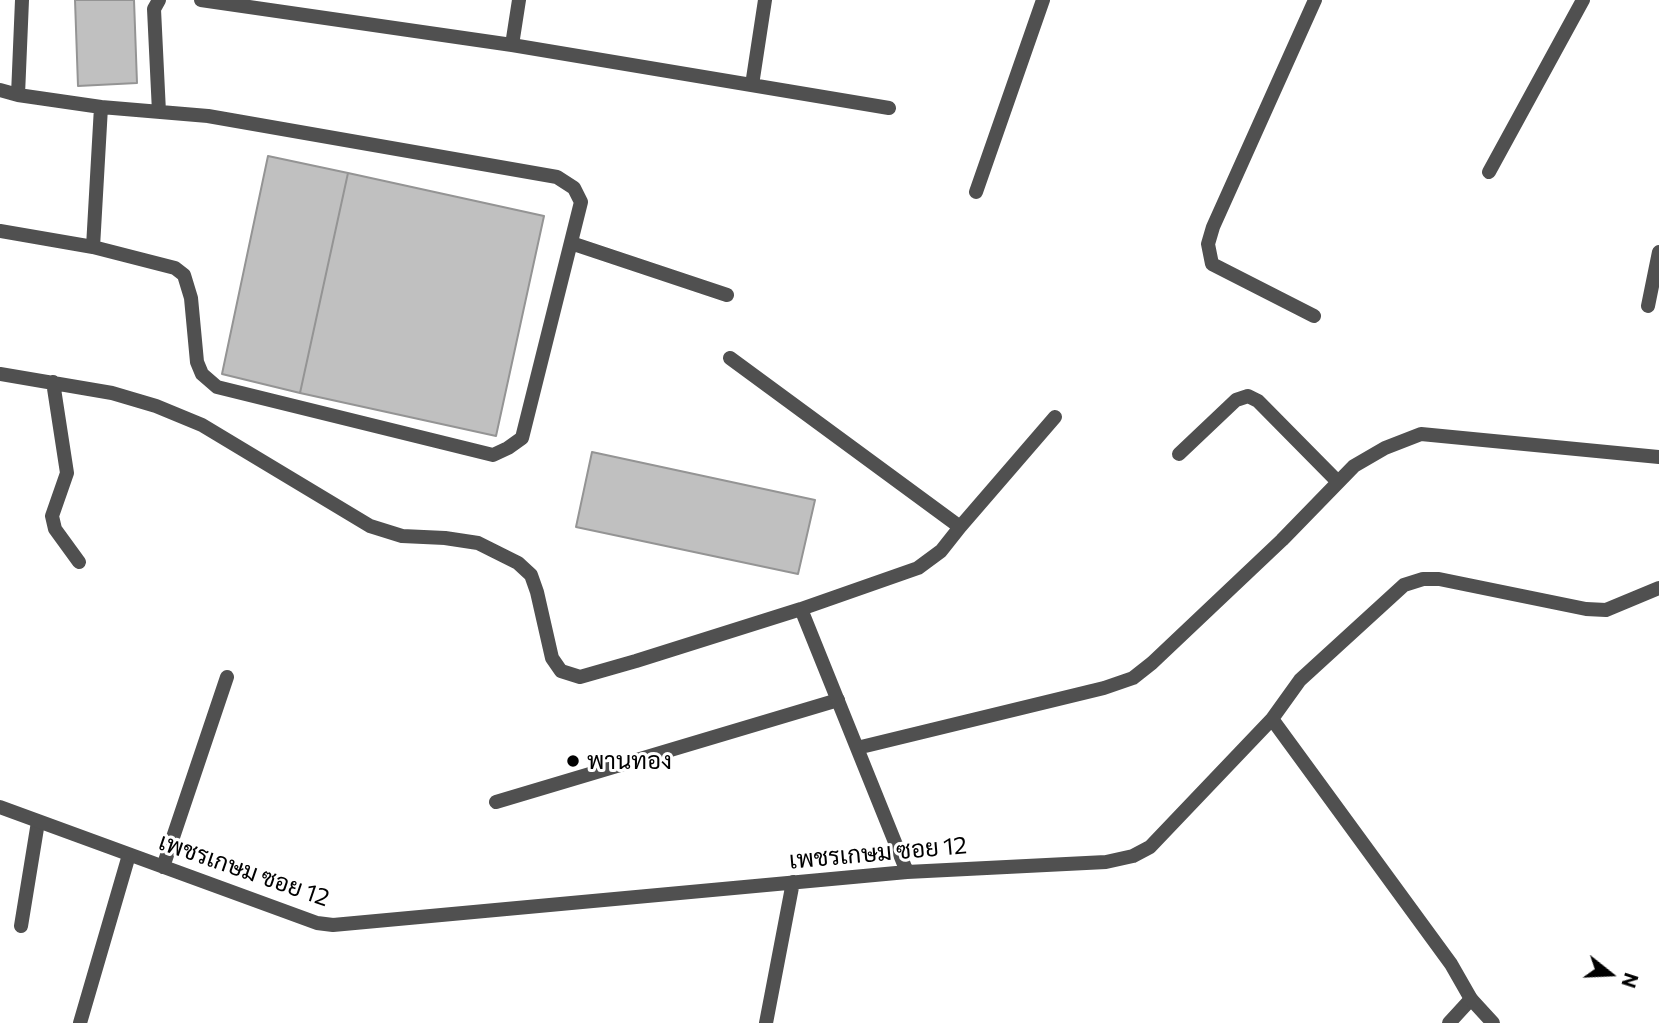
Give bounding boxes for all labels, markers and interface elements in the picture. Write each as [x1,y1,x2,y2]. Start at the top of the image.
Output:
place label: พานทอง [587,747,672,775]
marker: พานทอง [565,753,581,769]
street label: เพชรเกษม ซอย 12 [155,827,333,913]
street label: เพชรเกษม ซอย 12 [788,831,968,875]
north arrow [1575,939,1645,1009]
text: N [1617,970,1644,991]

